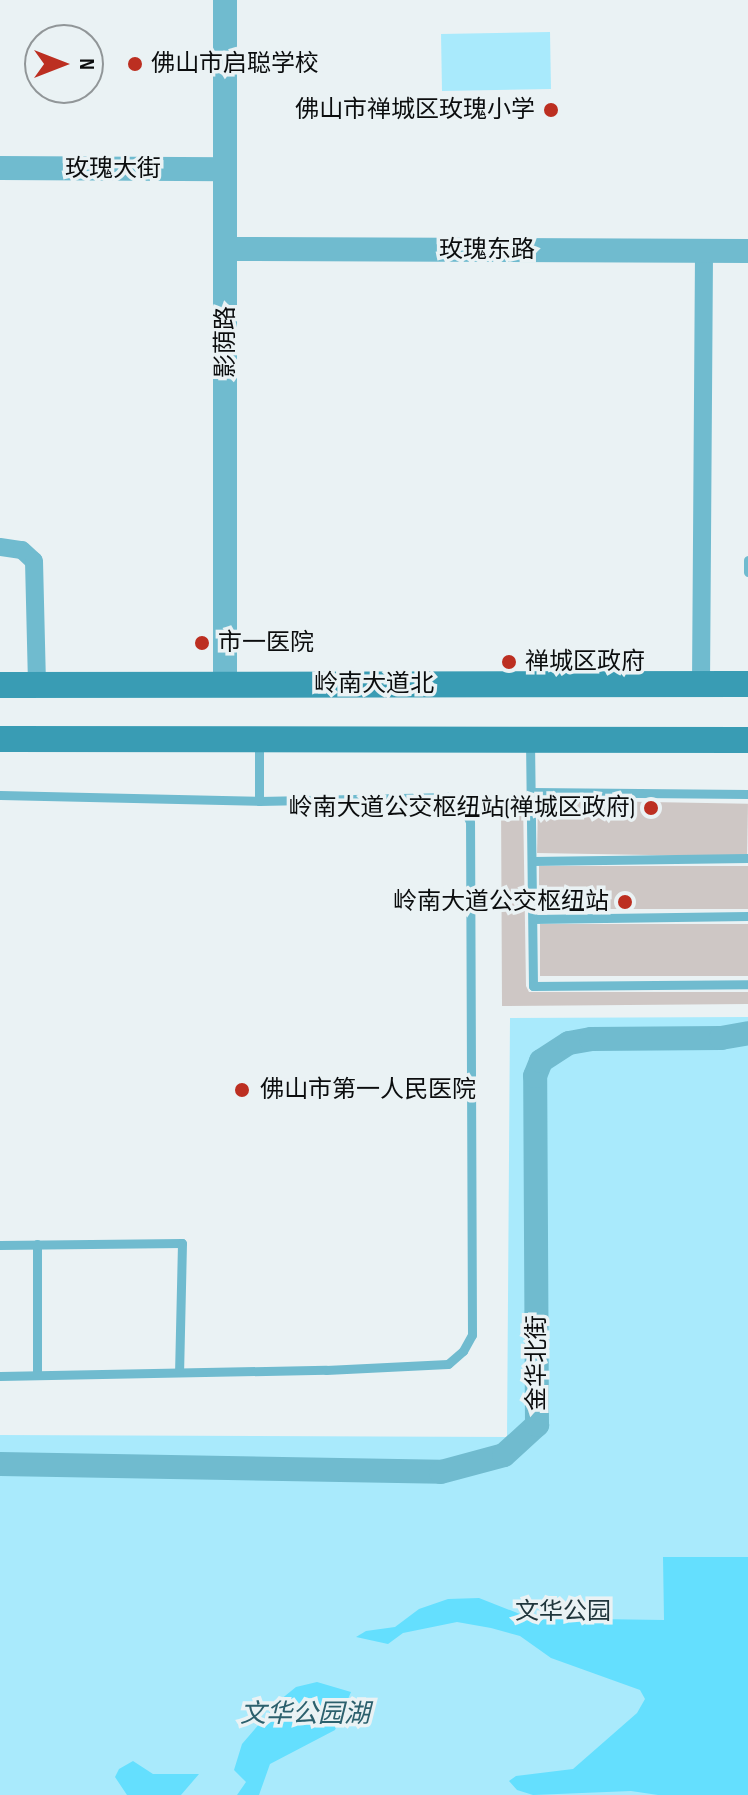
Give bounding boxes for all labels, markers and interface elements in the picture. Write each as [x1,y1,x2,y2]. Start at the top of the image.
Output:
north arrow [24,24,104,104]
place label: 佛山市启聪学校 [151,50,319,78]
marker: 佛山市启聪学校 [126,55,144,73]
text: N [73,58,100,70]
place label: 佛山市禅城区玫瑰小学 [295,96,535,124]
marker: 佛山市禅城区玫瑰小学 [542,101,560,119]
street label: 玫瑰大街 [65,155,161,183]
street label: 玫瑰东路 [439,236,535,264]
street label: 影荫路 [212,306,240,378]
place label: 市一医院 [218,629,314,657]
marker: 市一医院 [193,634,211,652]
place label: 禅城区政府 [525,648,645,676]
marker: 禅城区政府 [500,653,518,671]
street label: 岭南大道北 [314,670,434,698]
place label: 岭南大道公交枢纽站(禅城区政府) [289,794,635,822]
marker: 岭南大道公交枢纽站(禅城区政府) [642,799,660,817]
place label: 岭南大道公交枢纽站 [393,888,609,916]
marker: 岭南大道公交枢纽站 [616,893,634,911]
place label: 佛山市第一人民医院 [260,1076,476,1104]
marker: 佛山市第一人民医院 [231,1079,253,1101]
street label: 金华北街 [523,1315,551,1411]
park label: 文华公园 [515,1598,611,1626]
water label: 文华公园湖 [240,1699,370,1731]

